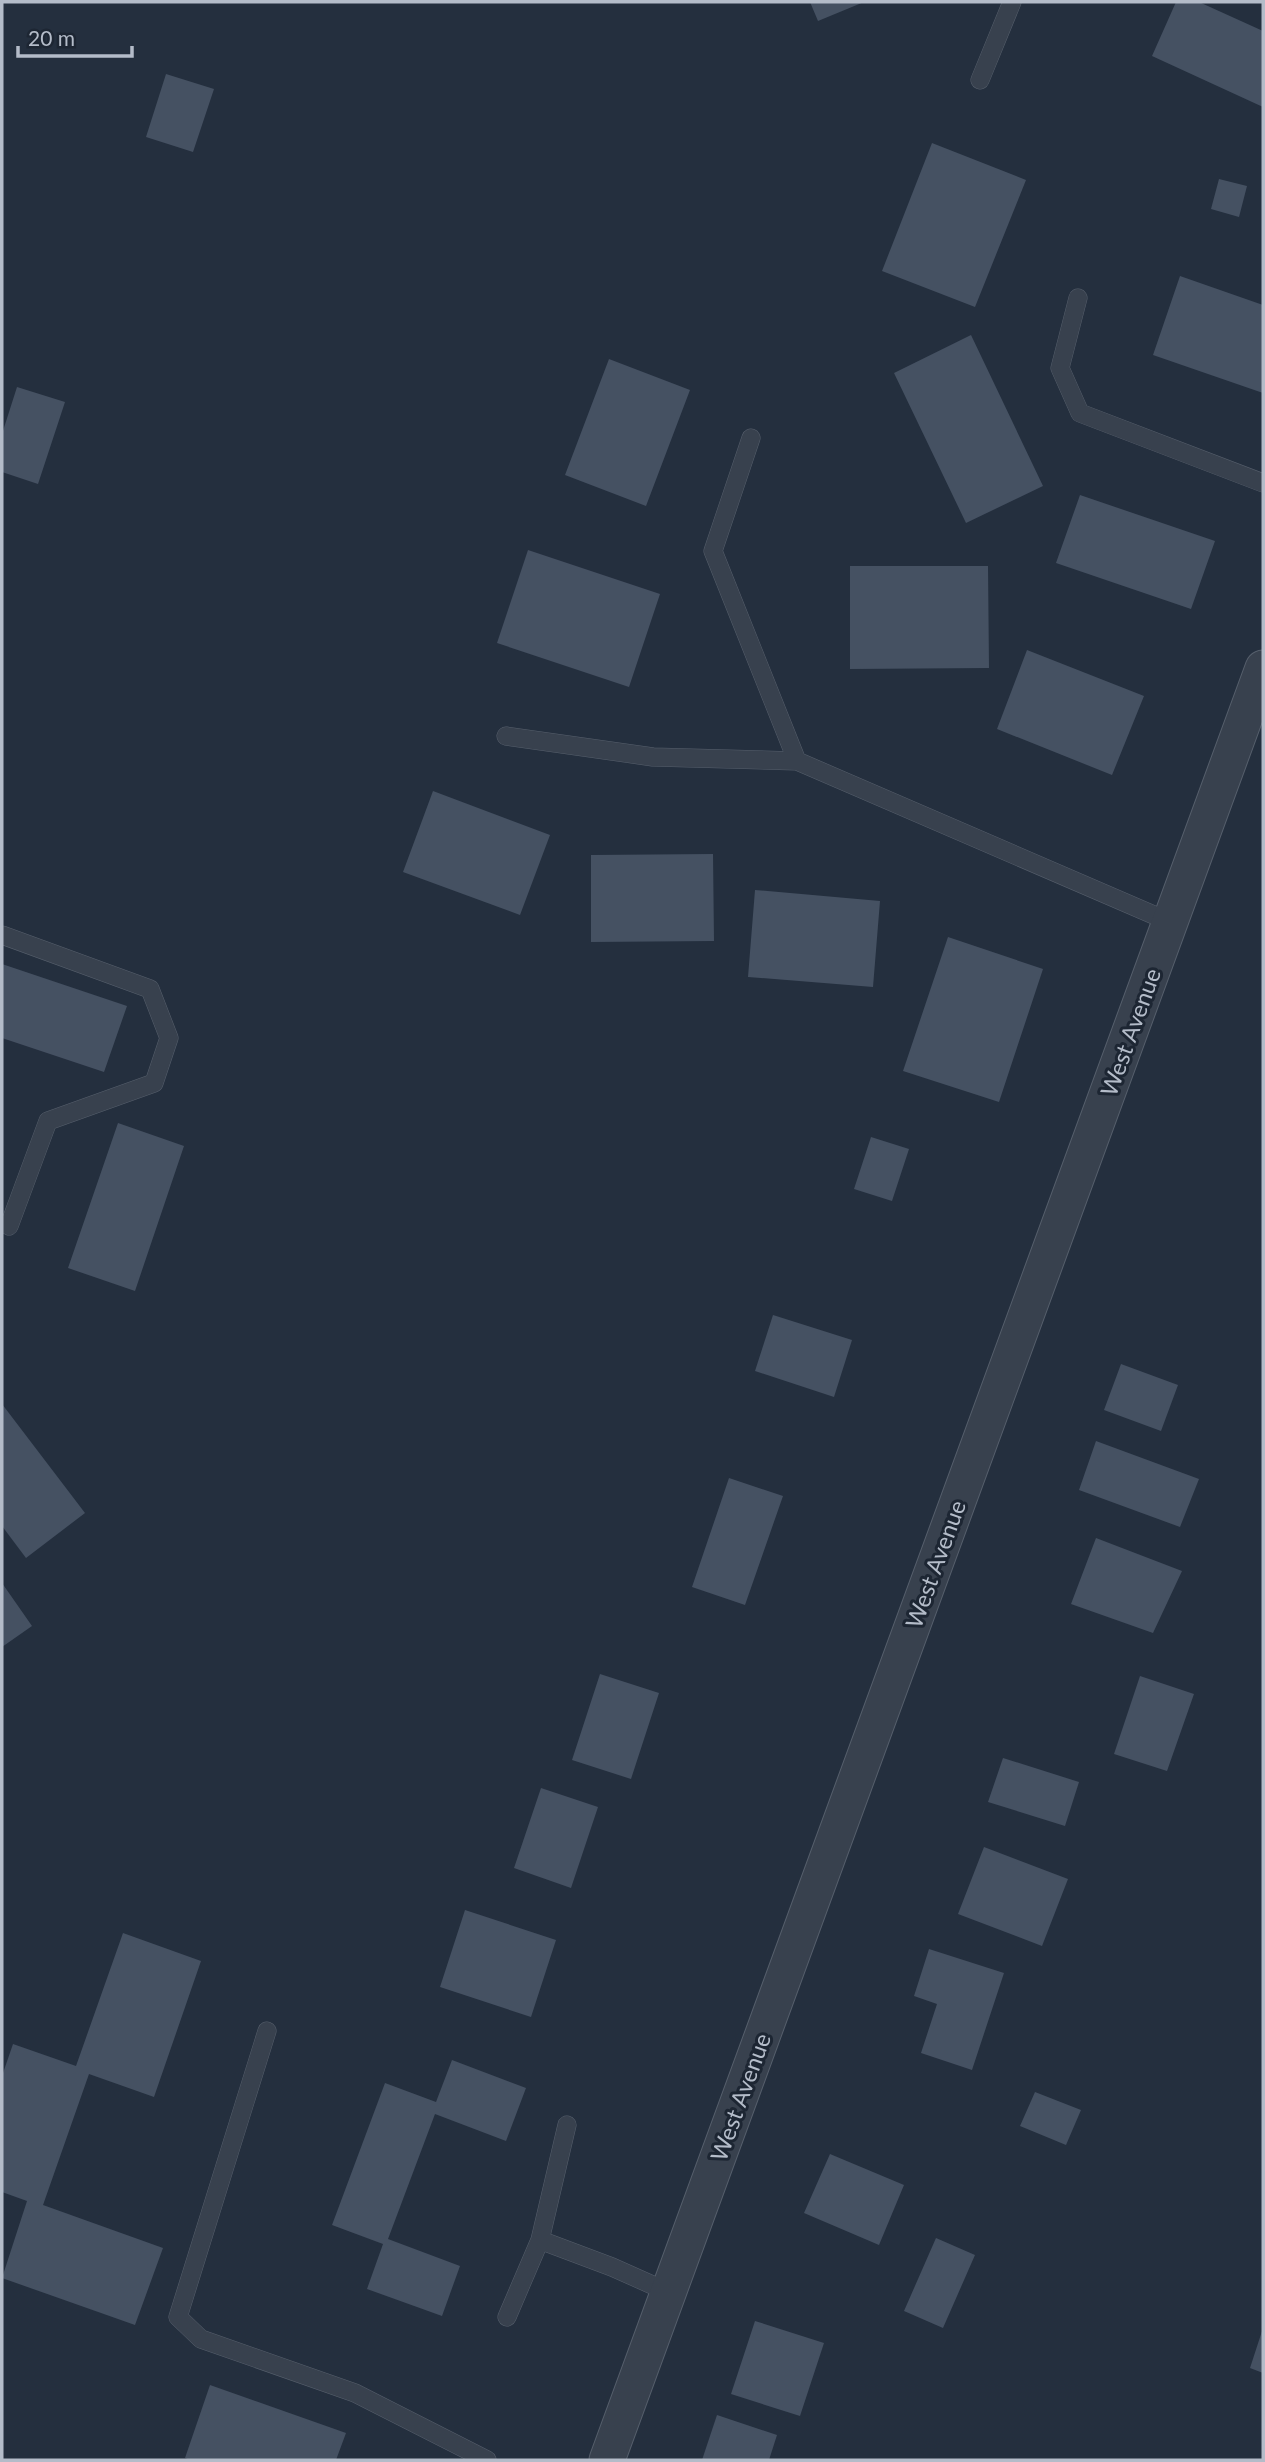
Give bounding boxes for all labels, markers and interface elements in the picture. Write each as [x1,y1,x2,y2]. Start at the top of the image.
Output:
scale bar [18,14,131,58]
text: 20 m [28,25,75,50]
street label: West Avenue [1094,964,1166,1100]
street label: West Avenue [899,1496,971,1632]
street label: West Avenue [704,2029,776,2165]

